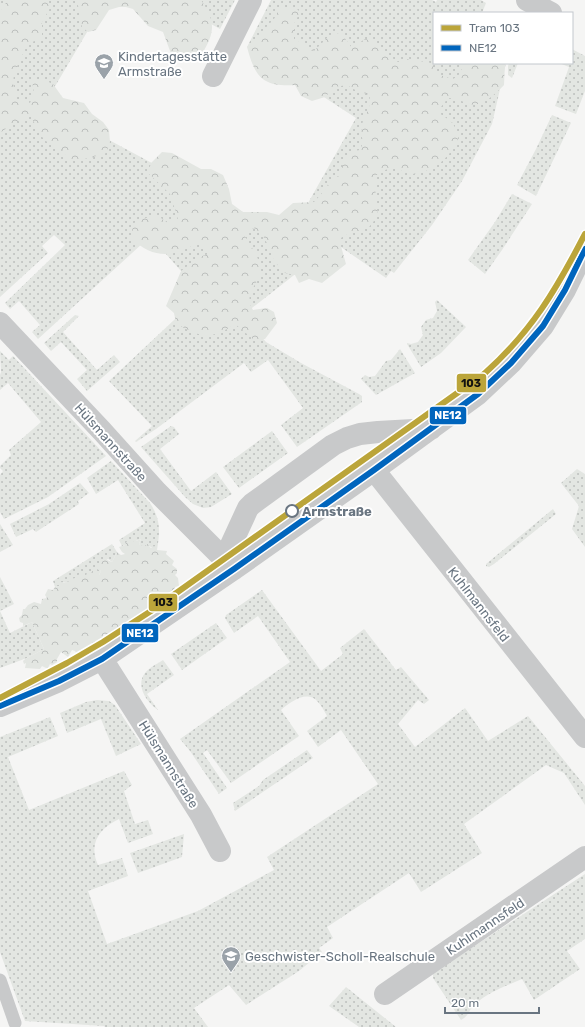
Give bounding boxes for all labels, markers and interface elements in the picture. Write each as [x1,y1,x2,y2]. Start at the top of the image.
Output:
legend [433,12,573,64]
text: Tram 103 [469,21,520,35]
text: NE12 [469,41,497,55]
place label: Kindertagesstätte Armstraße [118,49,227,79]
school or university icon: Kindertagesstätte Armstraße [93,52,115,80]
line badge: 103 [456,373,487,393]
text: 103 [461,377,481,390]
street label: Hülsmannstraße [72,400,150,485]
line badge: NE12 [429,406,467,425]
text: NE12 [434,409,462,422]
marker: Armstraße [285,504,299,518]
place label: Armstraße [302,504,372,519]
street label: Kuhlmannsfeld [445,564,512,645]
line badge: 103 [148,593,178,612]
text: 103 [153,596,173,609]
line badge: NE12 [121,623,159,643]
text: NE12 [126,627,154,640]
street label: Hülsmannstraße [136,718,201,811]
street label: Kuhlmannsfeld [444,895,527,958]
school or university icon: Geschwister-Scholl-Realschule [220,945,242,973]
place label: Geschwister-Scholl-Realschule [245,949,435,964]
scale bar [445,989,539,1015]
text: 20 m [451,996,479,1010]

